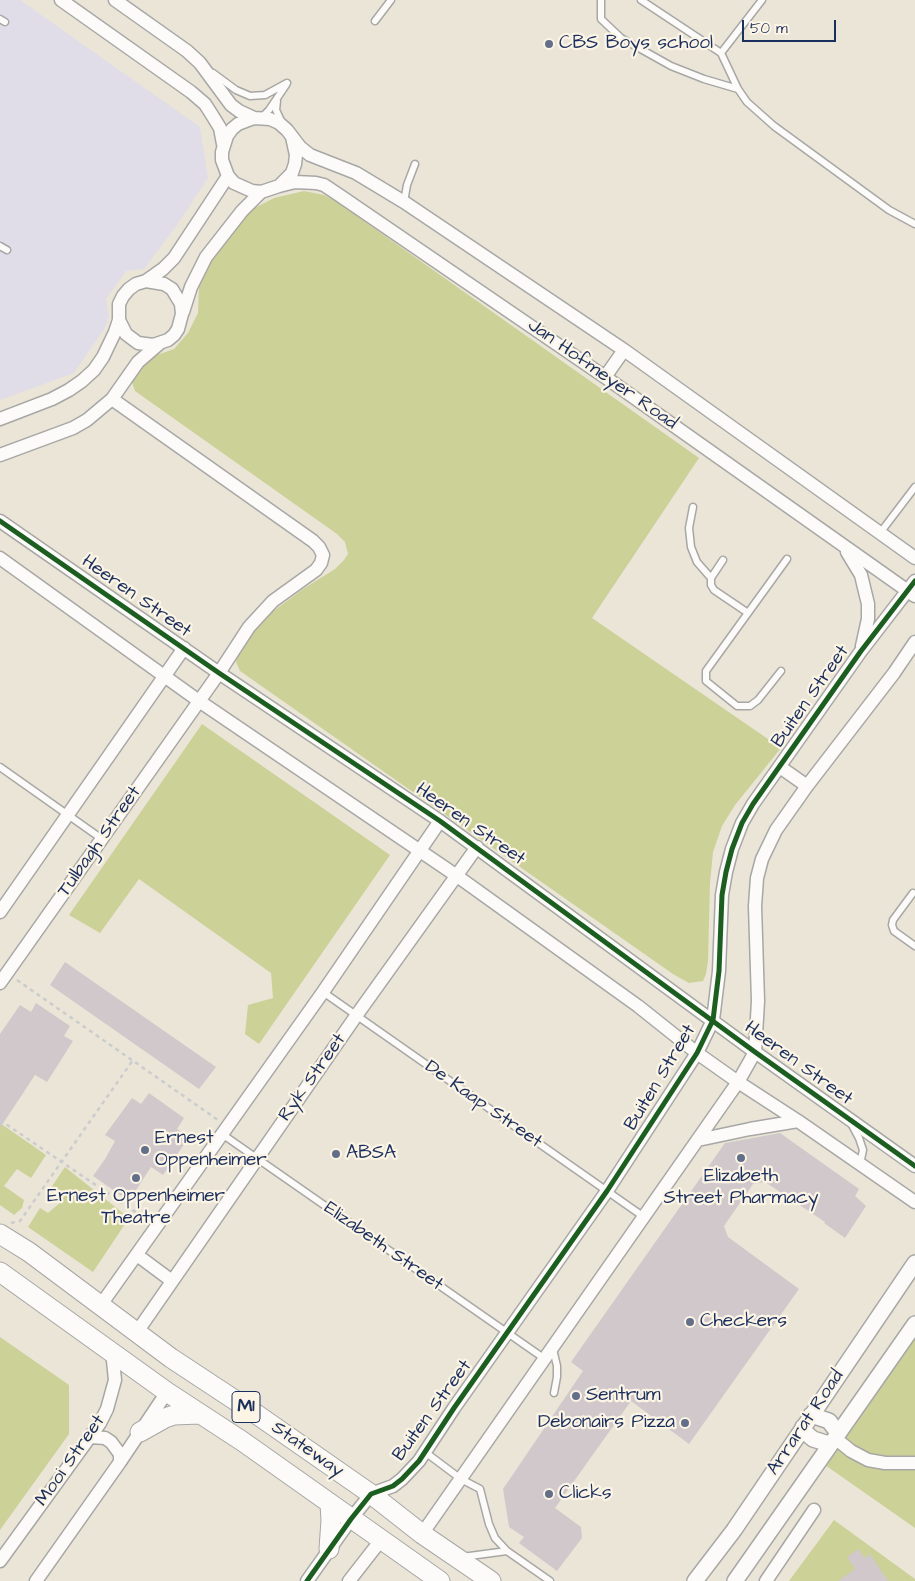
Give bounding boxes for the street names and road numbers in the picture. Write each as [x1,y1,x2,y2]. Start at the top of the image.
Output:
street label: Jan Hofmeyer Road [523,315,681,435]
street label: Heeren Street [77,551,195,643]
street label: Buiten Street [767,641,855,753]
street label: Heeren Street [411,779,529,871]
street label: Tulbagh Street [53,782,147,902]
street label: Heeren Street [739,1017,857,1111]
street label: Buiten Street [620,1021,702,1135]
street label: Ryk Street [274,1030,352,1126]
street label: De Kaap Street [420,1056,546,1154]
street label: Elizabeth Street [319,1197,447,1297]
street label: Buiten Street [389,1356,477,1466]
street label: Arrarat Road [762,1366,850,1480]
road number: M1 [232,1391,260,1422]
street label: Mooi Street [31,1411,111,1511]
street label: Stateway [266,1417,348,1483]

